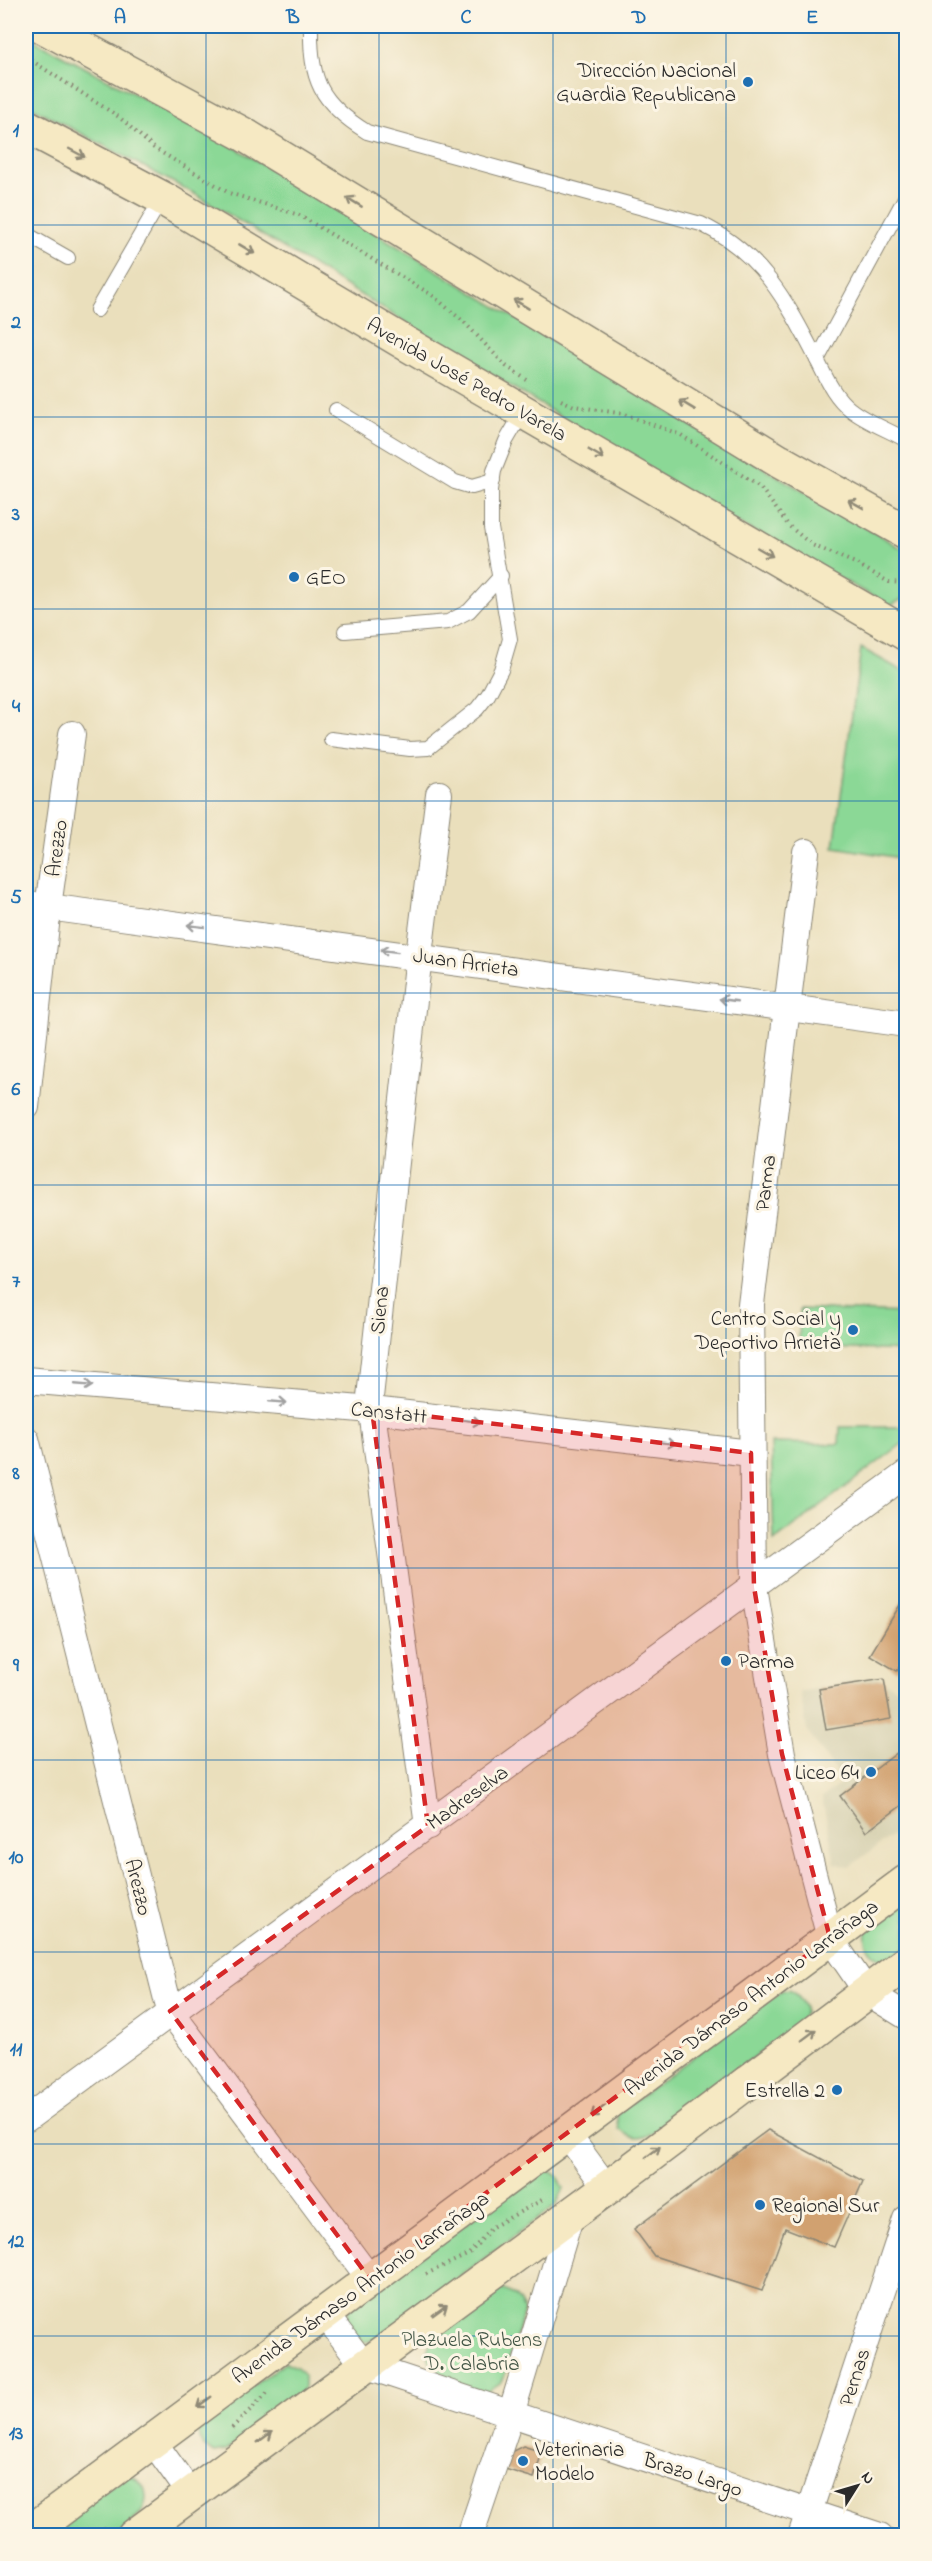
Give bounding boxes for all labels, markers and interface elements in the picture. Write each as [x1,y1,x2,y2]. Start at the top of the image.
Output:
text: A [114,4,126,33]
text: B [285,4,300,33]
text: C [461,4,472,33]
text: D [631,4,646,33]
text: E [806,4,818,33]
place label: Dirección Nacional Guardia Republicana [556,57,736,111]
marker: Dirección Nacional Guardia Republicana [741,75,755,89]
text: 1 [13,117,20,146]
one-way arrow [68,147,85,159]
one-way arrow [346,196,363,208]
one-way arrow [238,243,255,255]
one-way arrow [513,297,530,309]
text: 2 [10,309,21,338]
street label: Avenida José Pedro Varela [360,311,572,450]
one-way arrow [679,399,696,411]
one-way arrow [587,448,604,460]
one-way arrow [847,498,865,509]
text: 3 [11,501,20,530]
one-way arrow [756,546,773,558]
place label: GEO [306,564,346,594]
marker: GEO [287,570,301,584]
text: 4 [12,693,21,722]
street label: Arezzo [39,818,77,879]
text: 5 [10,884,22,913]
one-way arrow [186,920,206,931]
street label: Juan Arrieta [411,942,521,986]
one-way arrow [380,946,399,957]
one-way arrow [718,995,738,1006]
text: 6 [12,1076,21,1105]
street label: Parma [749,1153,785,1213]
text: 7 [12,1268,21,1297]
street label: Siena [364,1285,398,1336]
place label: Centro Social y Deportivo Arrieta [694,1305,841,1359]
marker: Centro Social y Deportivo Arrieta [846,1323,860,1337]
one-way arrow [73,1380,93,1391]
street label: Canstatt [349,1395,428,1433]
one-way arrow [268,1397,288,1408]
one-way arrow [462,1416,481,1427]
one-way arrow [655,1438,675,1449]
text: 8 [11,1460,20,1489]
place label: Parma [738,1648,794,1678]
text: 9 [12,1652,20,1681]
marker: Parma [719,1654,733,1668]
street label: Madreselva [421,1759,515,1839]
place label: Liceo 64 [795,1759,859,1789]
marker: Liceo 64 [864,1765,878,1779]
text: 10 [9,1844,24,1873]
street label: Arezzo [116,1856,159,1919]
street label: Avenida Dámaso Antonio Larrañaga [619,1893,887,2106]
one-way arrow [801,2029,817,2042]
text: 11 [10,2036,23,2065]
place label: Estrella 2 [745,2077,825,2107]
marker: Estrella 2 [830,2083,844,2097]
one-way arrow [590,2105,606,2118]
one-way arrow [645,2146,661,2159]
street label: Avenida Dámaso Antonio Larrañaga [226,2185,497,2394]
place label: Regional Sur [772,2192,880,2224]
marker: Regional Sur [753,2198,767,2212]
text: 12 [8,2228,24,2257]
one-way arrow [431,2304,447,2316]
park label: Plazuela Rubens D. Calabria [401,2326,543,2380]
street label: Pernas [832,2345,879,2410]
one-way arrow [196,2395,212,2408]
text: 13 [9,2420,23,2449]
one-way arrow [257,2431,273,2444]
place label: Veterinaria Modelo [534,2436,624,2490]
street label: Brazo Largo [637,2445,746,2508]
marker: Veterinaria Modelo [516,2454,530,2468]
north arrow [827,2456,887,2516]
text: N [855,2467,880,2490]

